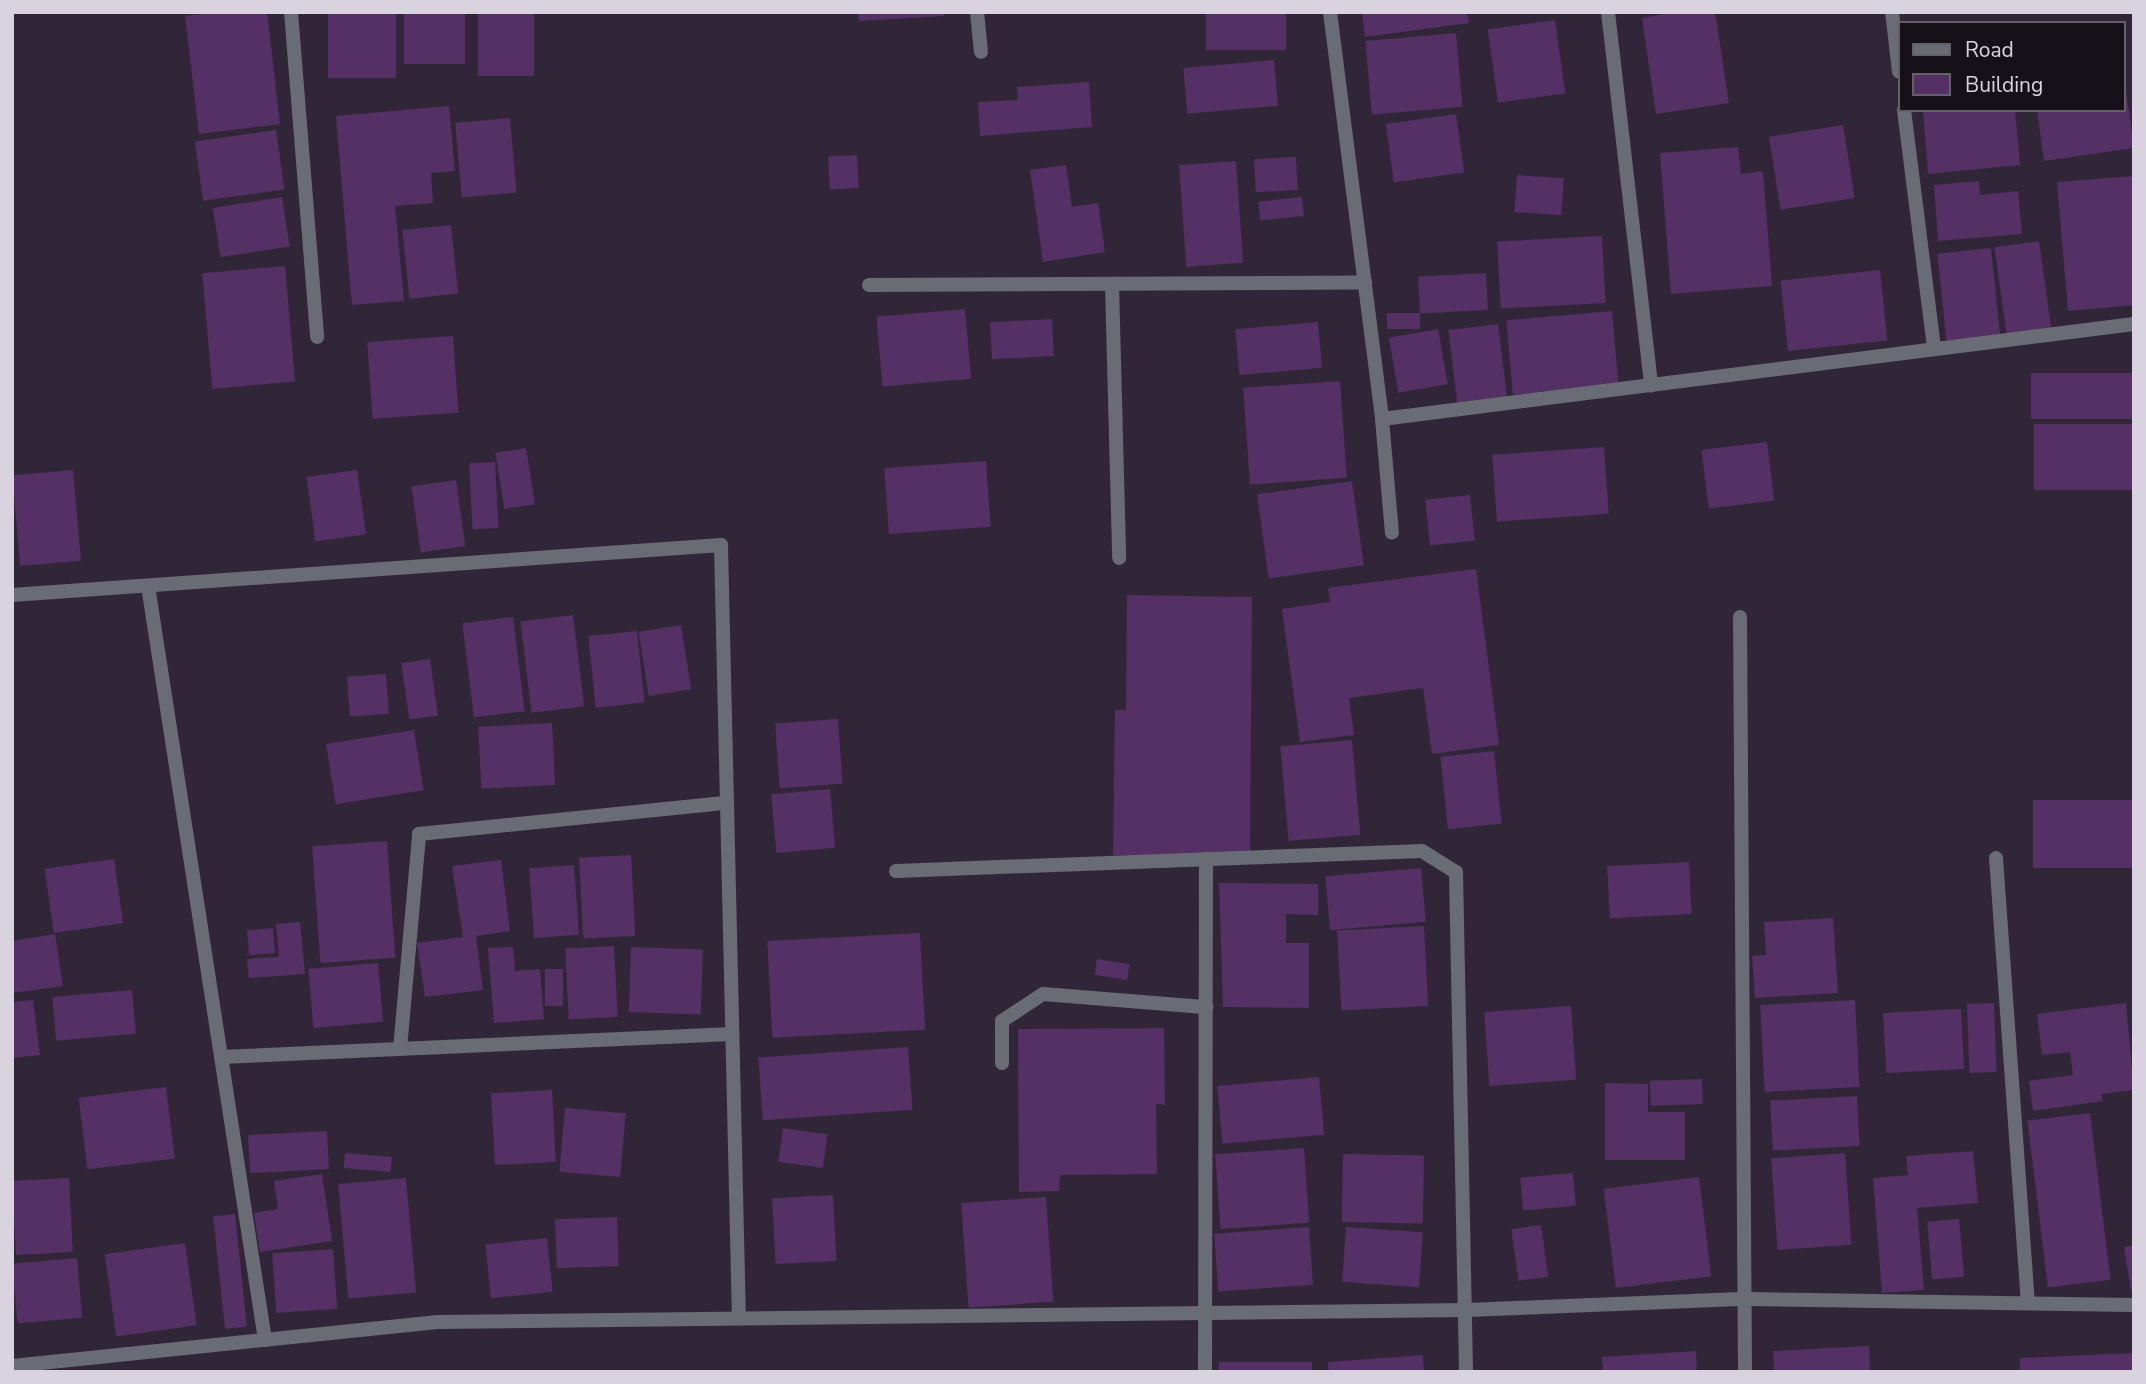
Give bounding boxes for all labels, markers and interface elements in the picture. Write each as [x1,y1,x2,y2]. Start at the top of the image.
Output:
legend [1898,21,2125,112]
text: Road [1965,36,2014,64]
text: Building [1965,71,2043,99]

